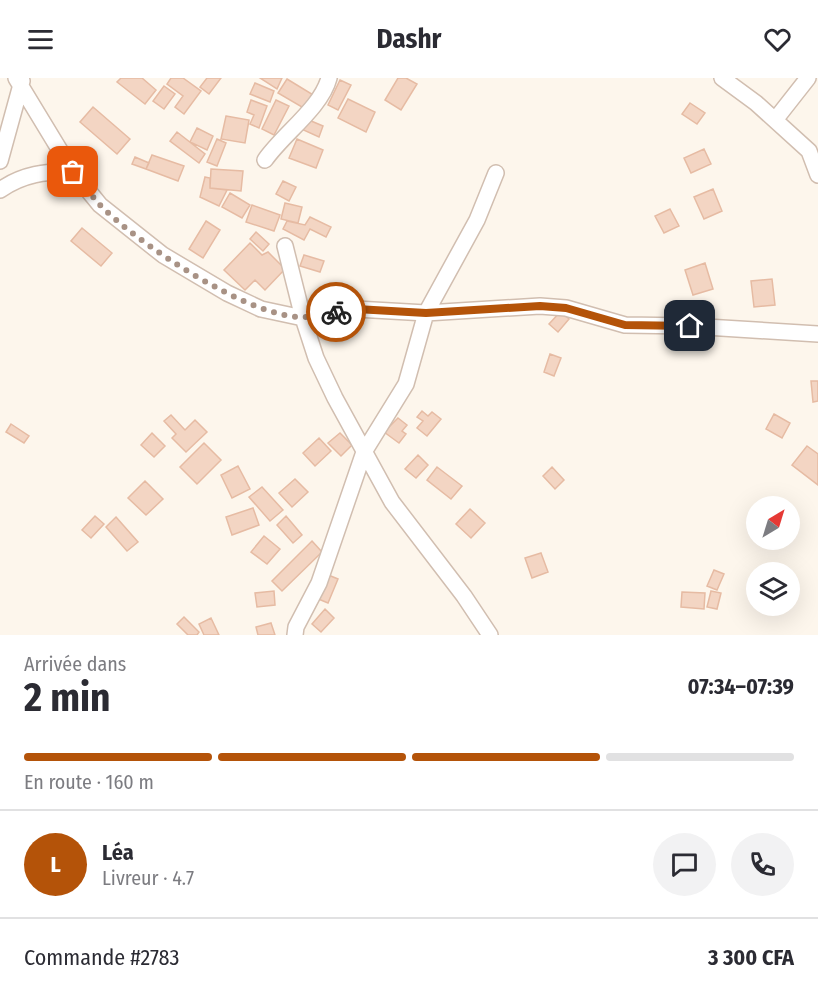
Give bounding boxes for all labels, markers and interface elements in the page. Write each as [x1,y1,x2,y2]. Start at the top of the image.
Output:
icon: menu [24,23,57,56]
text: Dashr [377,23,441,55]
icon: heart [761,23,794,56]
pin [47,146,98,197]
icon: bag [56,155,89,188]
courier [306,282,366,342]
icon: bike [320,296,353,329]
pin [664,300,715,351]
icon: home [673,309,706,342]
north arrow [746,496,800,550]
map controls [746,496,800,616]
button: layers [746,562,800,616]
text: Arrivée dans [24,652,126,676]
text: 07:34–07:39 [688,673,794,700]
text: 2 min [24,675,110,721]
text: En route · 160 m [24,770,154,794]
button: chat [653,833,716,896]
button: phone [731,833,794,896]
text: Léa [102,839,134,866]
text: L [50,851,61,878]
text: Livreur · 4.7 [102,866,194,890]
text: Commande #2783 [24,944,180,971]
text: 3 300 CFA [708,944,794,971]

